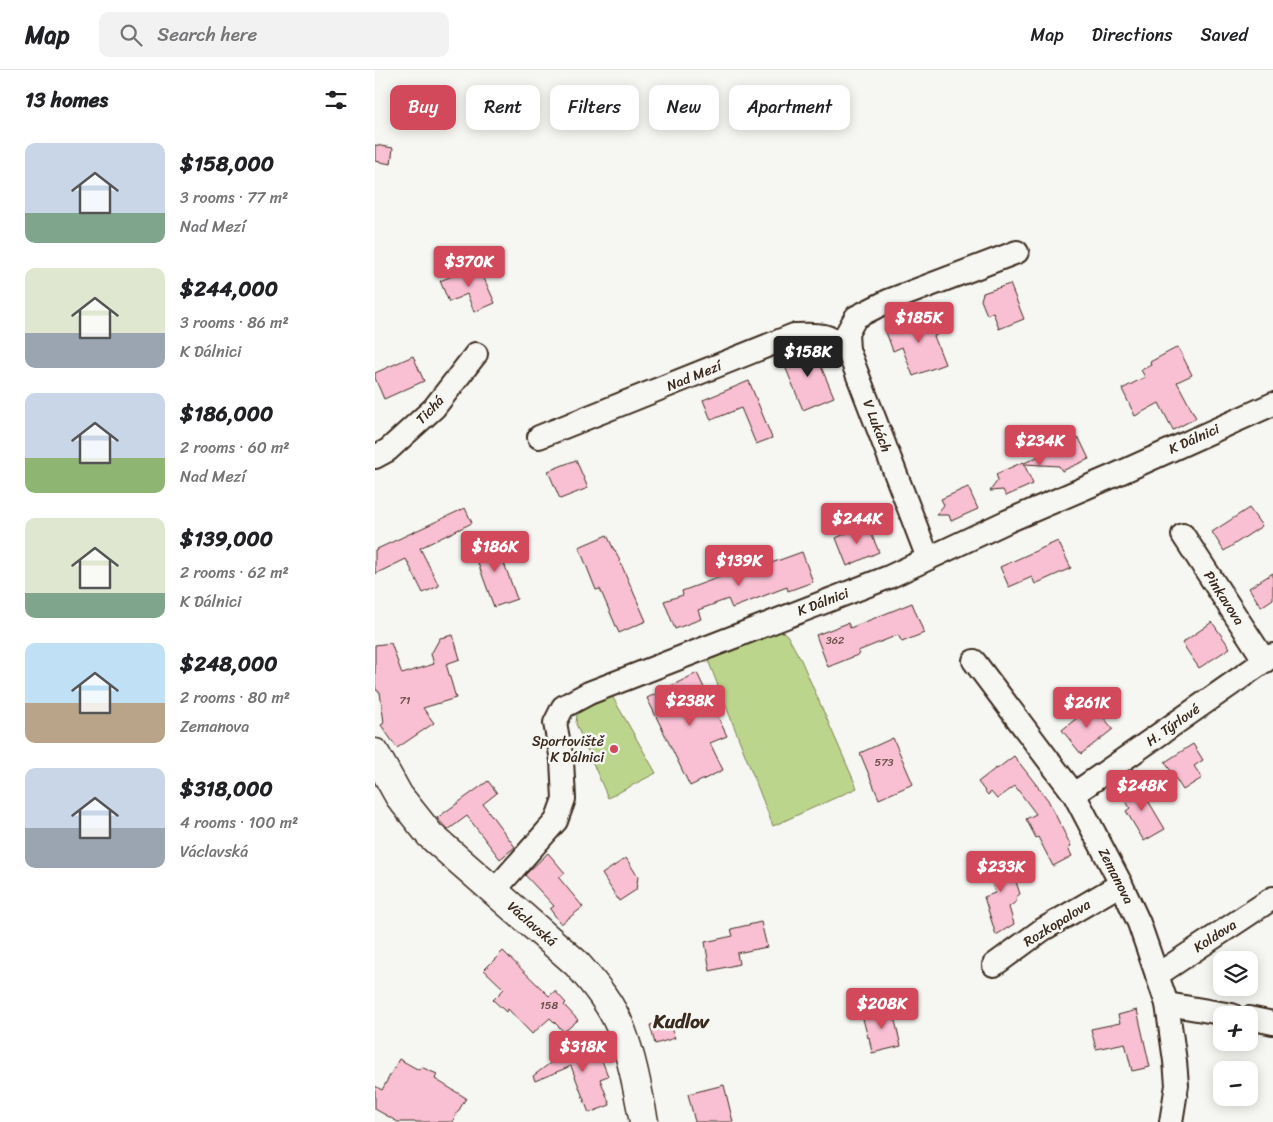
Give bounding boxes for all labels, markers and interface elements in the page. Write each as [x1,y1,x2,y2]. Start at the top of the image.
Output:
search box [99,12,449,57]
text: Map [25,14,69,56]
text: Search here [157,18,257,51]
text: Map [1031,19,1064,51]
text: Directions [1092,19,1173,51]
text: Saved [1201,19,1248,51]
icon: search [117,21,145,49]
text: 13 homes [25,81,108,119]
chip: Buy [390,85,456,130]
chip: Rent [466,85,540,130]
chip: Filters [550,85,639,130]
chip: New [649,85,719,130]
chip: Apartment [729,85,850,130]
icon: filters [322,86,350,114]
text: $158,000 [180,145,274,183]
icon: home [65,163,125,223]
text: 3 rooms · 77 m² [180,183,288,212]
text: Nad Mezí [180,212,246,241]
pin: $370K [434,246,504,288]
text: $370K [445,247,493,276]
text: $244,000 [180,270,278,308]
icon: home [65,288,125,348]
pin: $185K [884,302,954,344]
text: $185K [896,303,942,332]
text: 3 rooms · 86 m² [180,308,289,337]
pin: $158K [773,336,843,378]
text: K Dálnici [180,337,242,366]
text: $158K [785,337,831,366]
street label: Nad Mezí [663,353,727,398]
street label: Tichá [410,389,450,431]
text: $186,000 [180,395,273,433]
street label: V Lukách [856,396,898,456]
icon: home [65,413,125,473]
street label: K Dálnici [1164,416,1225,461]
pin: $234K [1005,424,1075,467]
text: $234K [1016,426,1064,455]
text: 2 rooms · 60 m² [180,433,290,462]
text: Nad Mezí [180,462,246,491]
pin: $244K [822,502,892,545]
text: $244K [832,504,882,533]
text: $139,000 [180,520,273,558]
pin: $186K [460,530,530,573]
text: $186K [472,532,518,561]
icon: home [65,538,125,598]
pin: $139K [704,544,774,587]
text: $139K [716,546,762,575]
text: 2 rooms · 62 m² [180,558,289,587]
street label: Pinkavova [1197,565,1251,631]
street label: K Dálnici [793,580,854,623]
text: K Dálnici [180,587,242,616]
house number: 362 [826,631,845,650]
text: $248,000 [180,645,278,683]
icon: home [65,663,125,723]
text: 2 rooms · 80 m² [180,683,290,712]
pin: $238K [655,684,725,727]
text: $238K [666,686,714,715]
pin: $261K [1052,686,1122,729]
text: $261K [1064,688,1110,717]
house number: 71 [400,691,411,710]
street label: H. Týrlové [1141,697,1205,753]
text: Zemanova [180,712,249,741]
place label: Sportoviště K Dálnici [532,729,605,770]
marker: Sportoviště K Dálnici [608,743,620,755]
house number: 573 [874,753,894,772]
text: $318,000 [180,770,273,808]
pin: $248K [1107,770,1177,812]
text: $248K [1117,771,1167,800]
icon: home [65,788,125,848]
text: 4 rooms · 100 m² [180,808,298,837]
text: Václavská [180,837,248,866]
street label: Zemanova [1091,843,1141,909]
pin: $233K [966,850,1036,893]
text: $233K [977,852,1025,881]
street label: Rozkopalova [1018,892,1097,954]
street label: Václavská [501,895,563,953]
street label: Koldova [1188,913,1242,959]
map controls [1213,951,1258,1106]
button: layers [1213,951,1258,996]
pin: $208K [847,988,917,1030]
text: $208K [857,989,907,1018]
house number: 158 [540,996,558,1015]
district label: Kudlov [652,1005,710,1038]
button: + [1213,1006,1258,1051]
pin: $318K [548,1030,618,1073]
text: $318K [560,1032,606,1061]
button: − [1213,1061,1258,1106]

